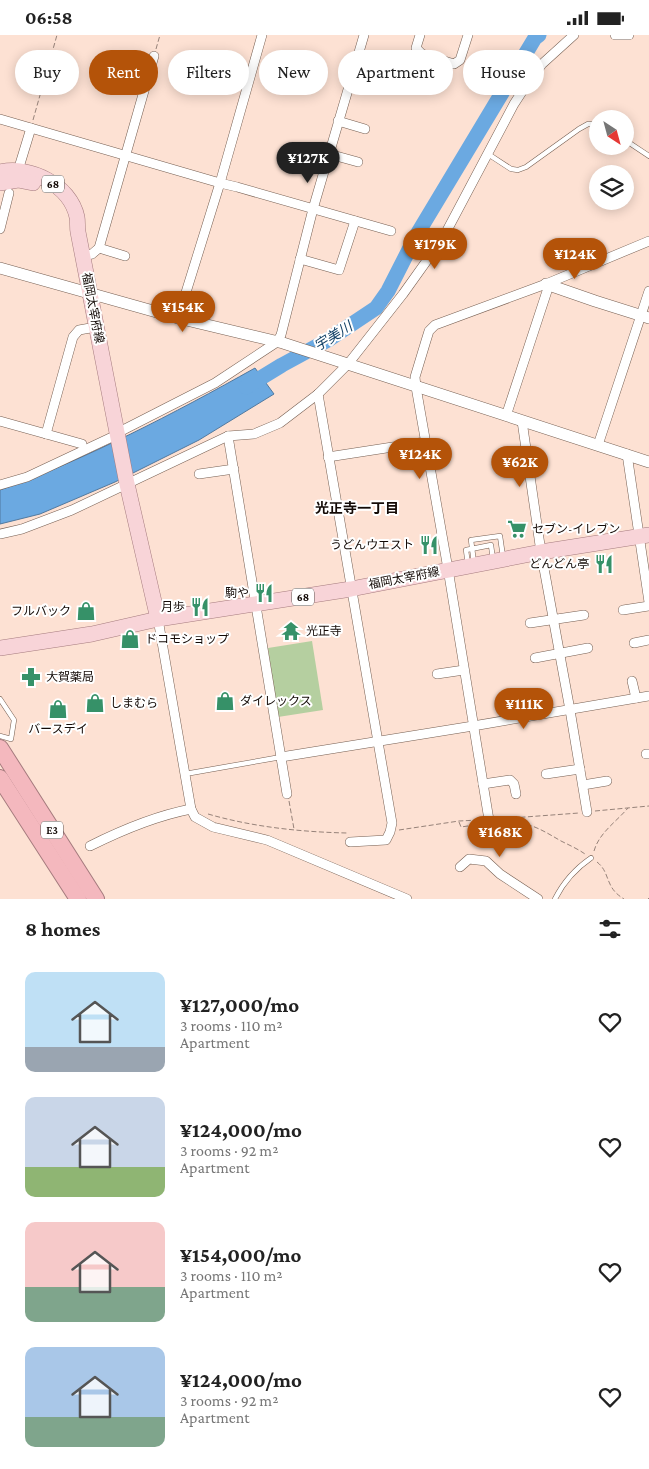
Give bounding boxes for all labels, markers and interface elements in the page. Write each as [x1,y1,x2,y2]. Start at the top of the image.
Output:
text: 06:58 [25,7,73,28]
chip: Buy [15,50,79,95]
chip: Rent [89,50,158,95]
chip: Filters [168,50,249,95]
chip: New [259,50,328,95]
chip: Apartment [338,50,453,95]
chip: House [463,50,544,95]
north arrow [589,110,634,155]
map controls [589,110,634,210]
pin: ¥127K [273,141,343,184]
text: ¥127K [288,149,328,166]
button: layers [589,165,634,210]
road number: 68 [42,175,64,193]
pin: ¥179K [400,227,470,270]
text: ¥179K [414,235,456,252]
pin: ¥124K [540,237,610,280]
text: ¥124K [554,245,596,262]
street label: 福岡太宰府線 [79,271,107,345]
pin: ¥154K [148,291,218,333]
text: ¥154K [162,298,204,315]
water label: 宇美川 [311,317,357,354]
pin: ¥124K [385,437,455,480]
text: ¥124K [399,445,441,462]
pin: ¥62K [490,445,550,488]
text: ¥62K [502,453,538,470]
district label: 光正寺一丁目 [315,500,399,516]
supermarket icon: セブン-イレブン [506,518,528,540]
place label: セブン-イレブン [532,522,620,536]
restaurant icon: うどんウエスト [418,534,440,556]
place label: うどんウエスト [330,538,414,552]
restaurant icon: どんどん亭 [593,553,615,575]
place label: どんどん亭 [529,557,589,571]
street label: 福岡太宰府線 [367,564,441,592]
restaurant icon: 駒や [253,582,275,604]
place label: 駒や [225,586,249,600]
road number: 68 [292,589,314,605]
restaurant icon: 月歩 [189,596,211,618]
shop icon: フルバック [75,600,97,622]
place label: 月歩 [161,600,185,614]
place label: フルバック [11,604,71,618]
temple icon: 光正寺 [280,620,302,642]
place label: 光正寺 [306,624,342,638]
shop icon: ドコモショップ [119,628,141,650]
place label: ドコモショップ [145,632,229,646]
pharmacy icon: 大賀薬局 [20,666,42,688]
place label: 大賀薬局 [46,670,94,684]
pin: ¥111K [489,687,559,730]
shop icon: ダイレックス [214,690,236,712]
shop icon: しまむら [84,692,106,714]
place label: ダイレックス [240,694,312,708]
text: ¥111K [505,695,543,712]
place label: しまむら [110,696,158,710]
shop icon: バースデイ [47,698,69,720]
place label: バースデイ [28,722,88,736]
pin: ¥168K [465,815,535,858]
road number: E3 [41,821,63,839]
text: ¥168K [478,823,522,840]
icon: filters [596,915,624,943]
text: 8 homes [25,917,100,941]
icon: home [65,992,125,1052]
text: ¥127,000/mo [180,993,299,1017]
icon: heart [596,1008,624,1036]
text: 3 rooms · 110 m² [180,1017,283,1034]
text: Apartment [180,1034,250,1051]
icon: home [65,1117,125,1177]
text: ¥124,000/mo [180,1118,302,1142]
icon: heart [596,1133,624,1161]
text: 3 rooms · 92 m² [180,1142,278,1159]
text: Apartment [180,1159,250,1176]
icon: home [65,1242,125,1302]
text: ¥154,000/mo [180,1243,301,1267]
icon: heart [596,1258,624,1286]
text: 3 rooms · 110 m² [180,1267,283,1284]
text: Apartment [180,1284,250,1301]
icon: home [65,1367,125,1427]
text: ¥124,000/mo [180,1368,302,1392]
icon: heart [596,1383,624,1411]
text: 3 rooms · 92 m² [180,1392,278,1409]
text: Apartment [180,1409,250,1426]

